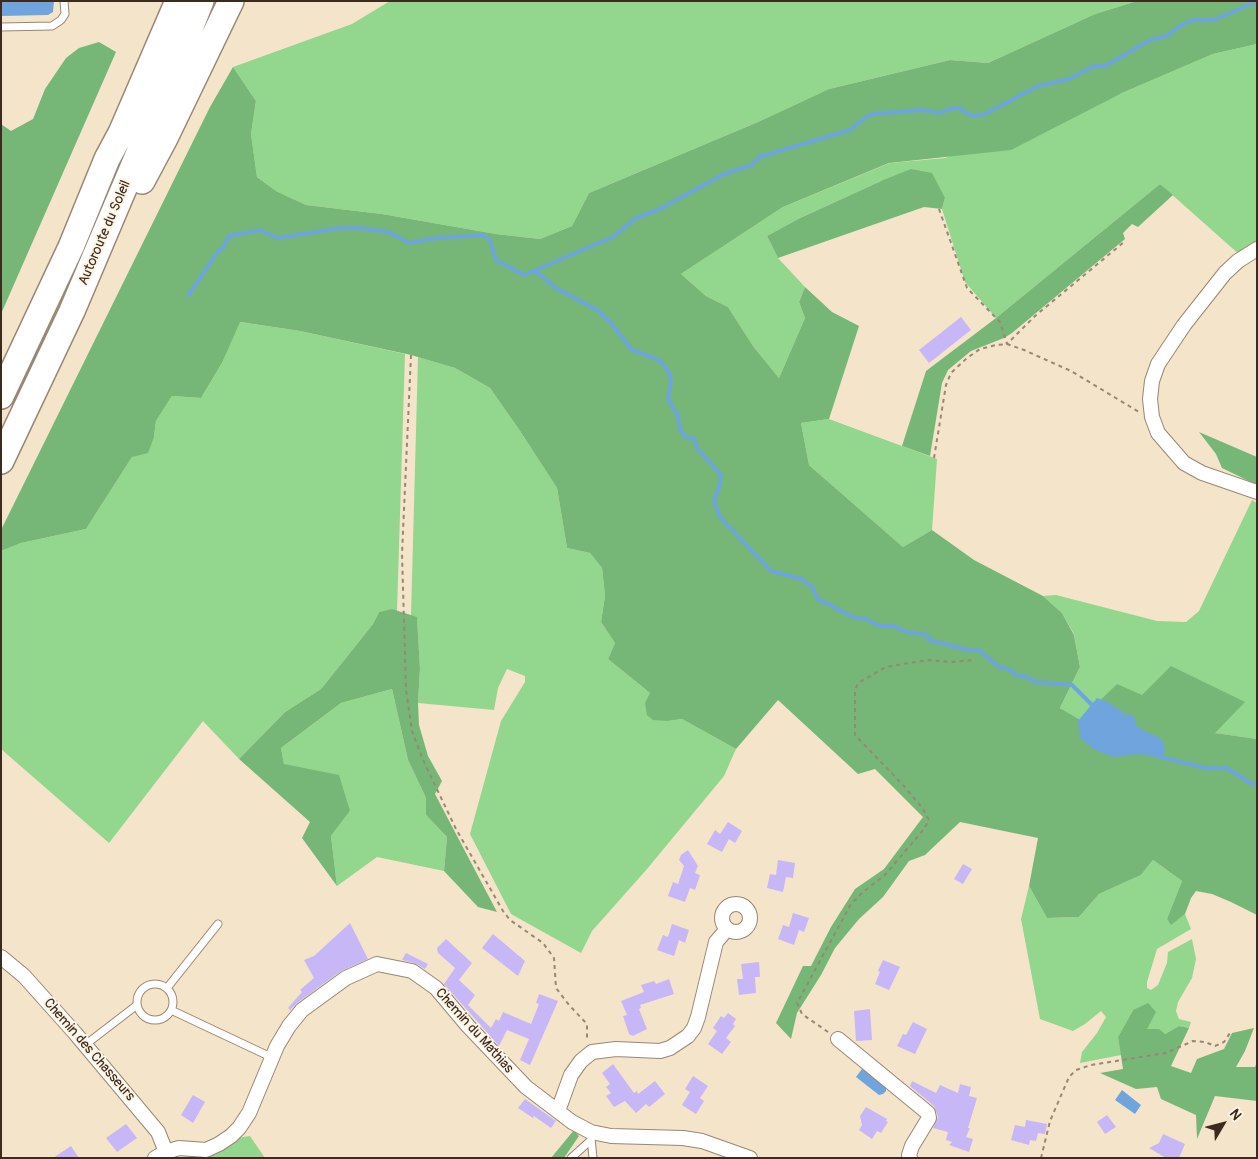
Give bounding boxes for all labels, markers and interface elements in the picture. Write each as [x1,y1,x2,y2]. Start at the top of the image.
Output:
street label: Autoroute du Soleil [75,178,135,288]
street label: Chemin du Mathias [431,985,517,1077]
street label: Chemin des Chasseurs [40,995,138,1105]
north arrow [1198,1099,1248,1149]
text: N [1226,1106,1245,1124]

